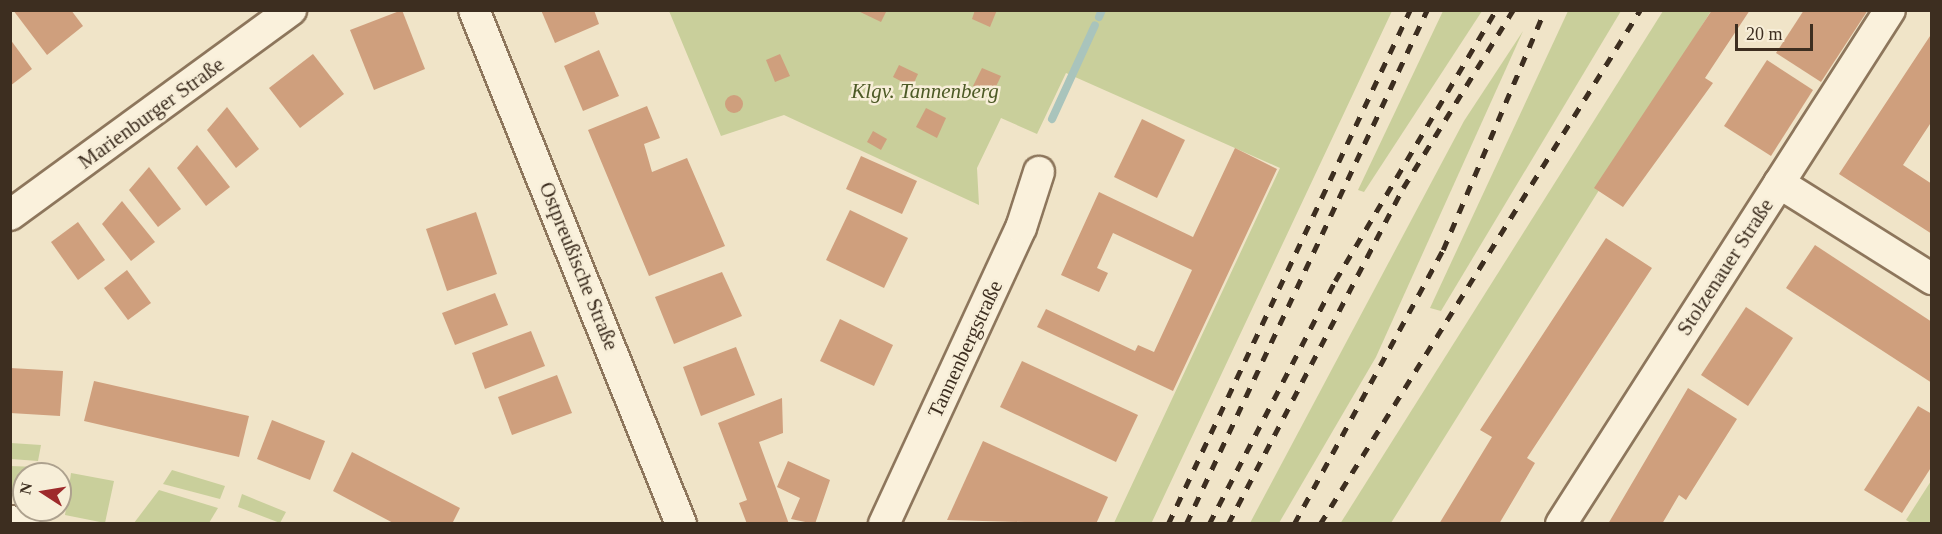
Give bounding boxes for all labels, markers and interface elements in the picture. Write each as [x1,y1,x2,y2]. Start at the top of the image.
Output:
scale bar [1738,12,1816,50]
text: 20 m [1746,24,1783,44]
street label: Marienburger Straße [73,52,229,174]
park label: Klgv. Tannenberg [851,78,999,104]
street label: Ostpreußische Straße [534,178,624,354]
street label: Stolzenauer Straße [1671,194,1779,340]
street label: Tannenbergstraße [922,276,1008,422]
north arrow [12,462,72,522]
text: N [16,481,35,496]

